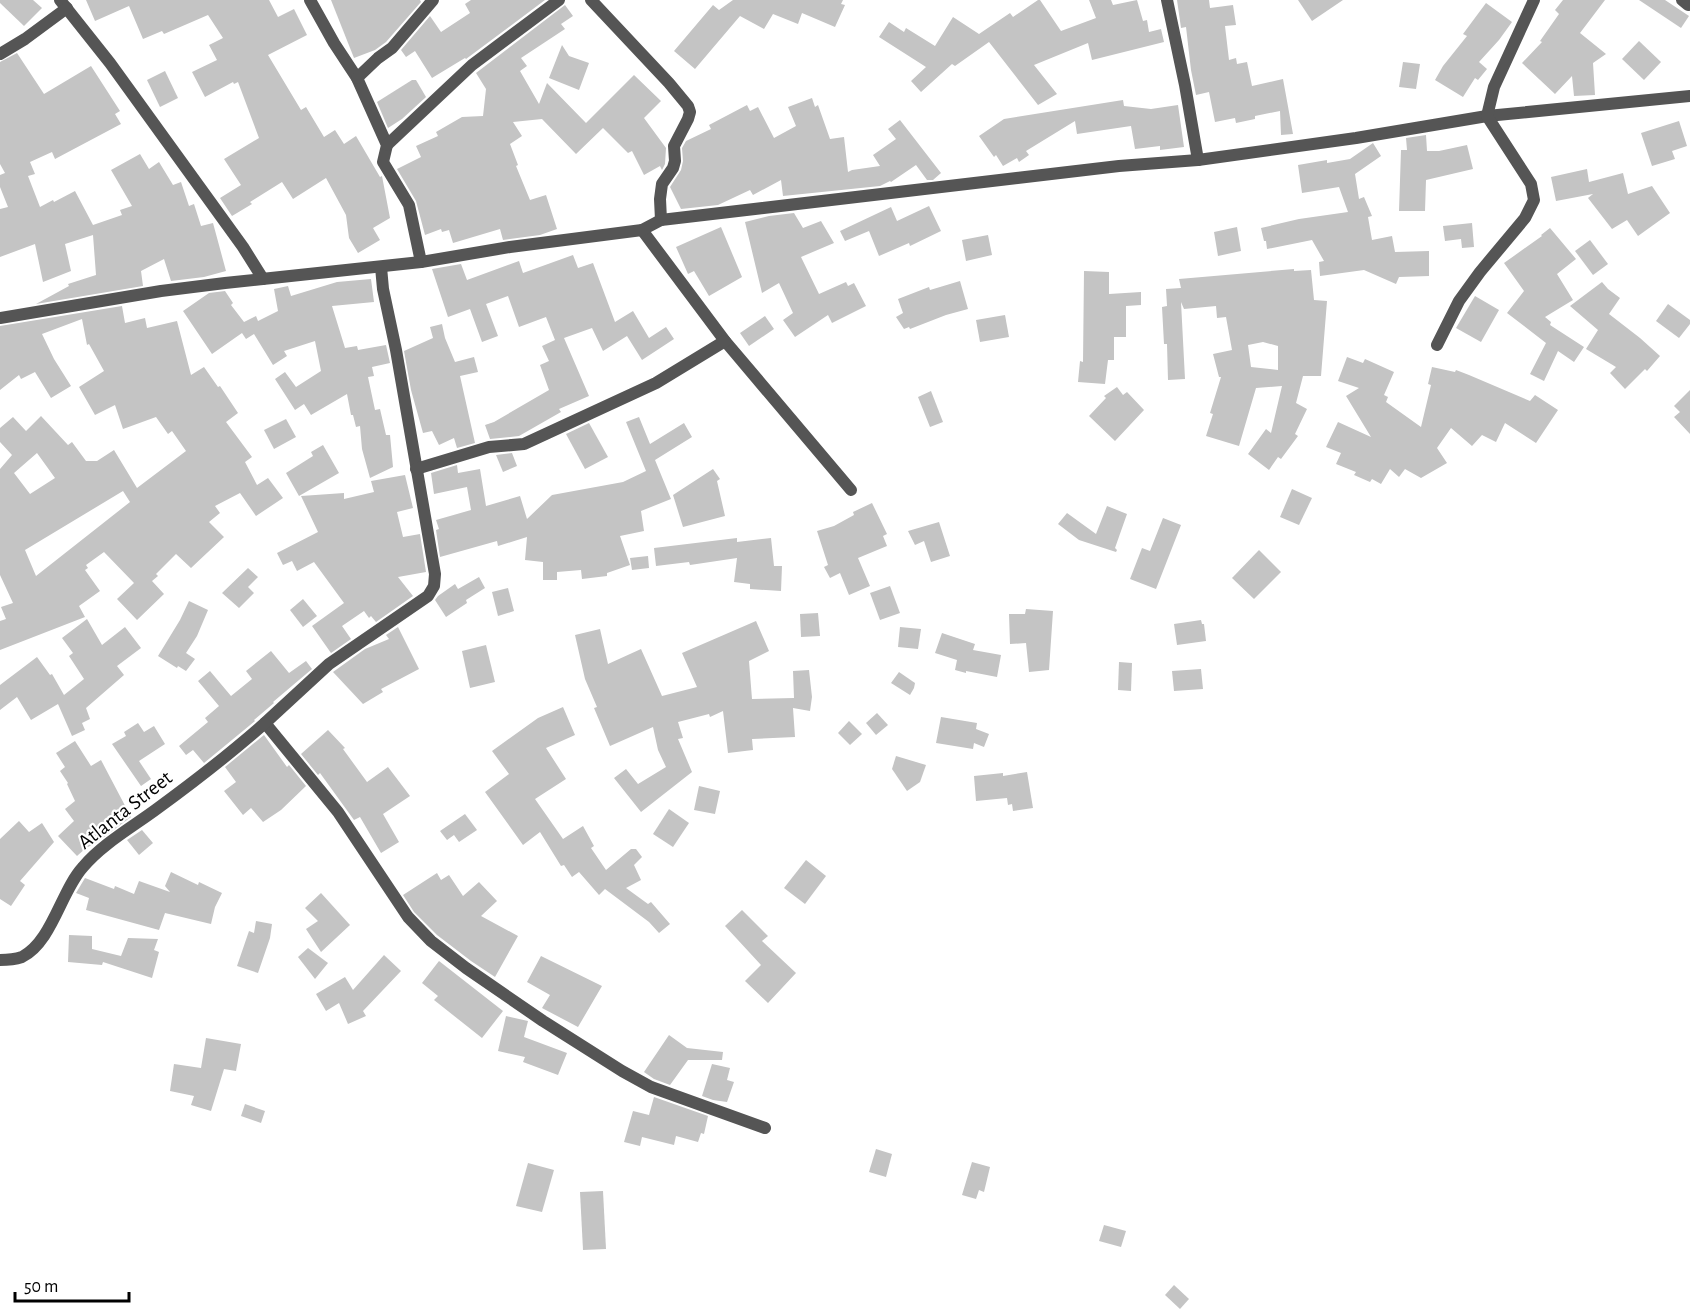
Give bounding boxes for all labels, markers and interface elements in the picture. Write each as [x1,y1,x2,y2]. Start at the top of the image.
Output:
street label: Atlanta Street [74,767,176,853]
scale bar [15,1265,129,1303]
text: 50 m [24,1278,58,1296]

